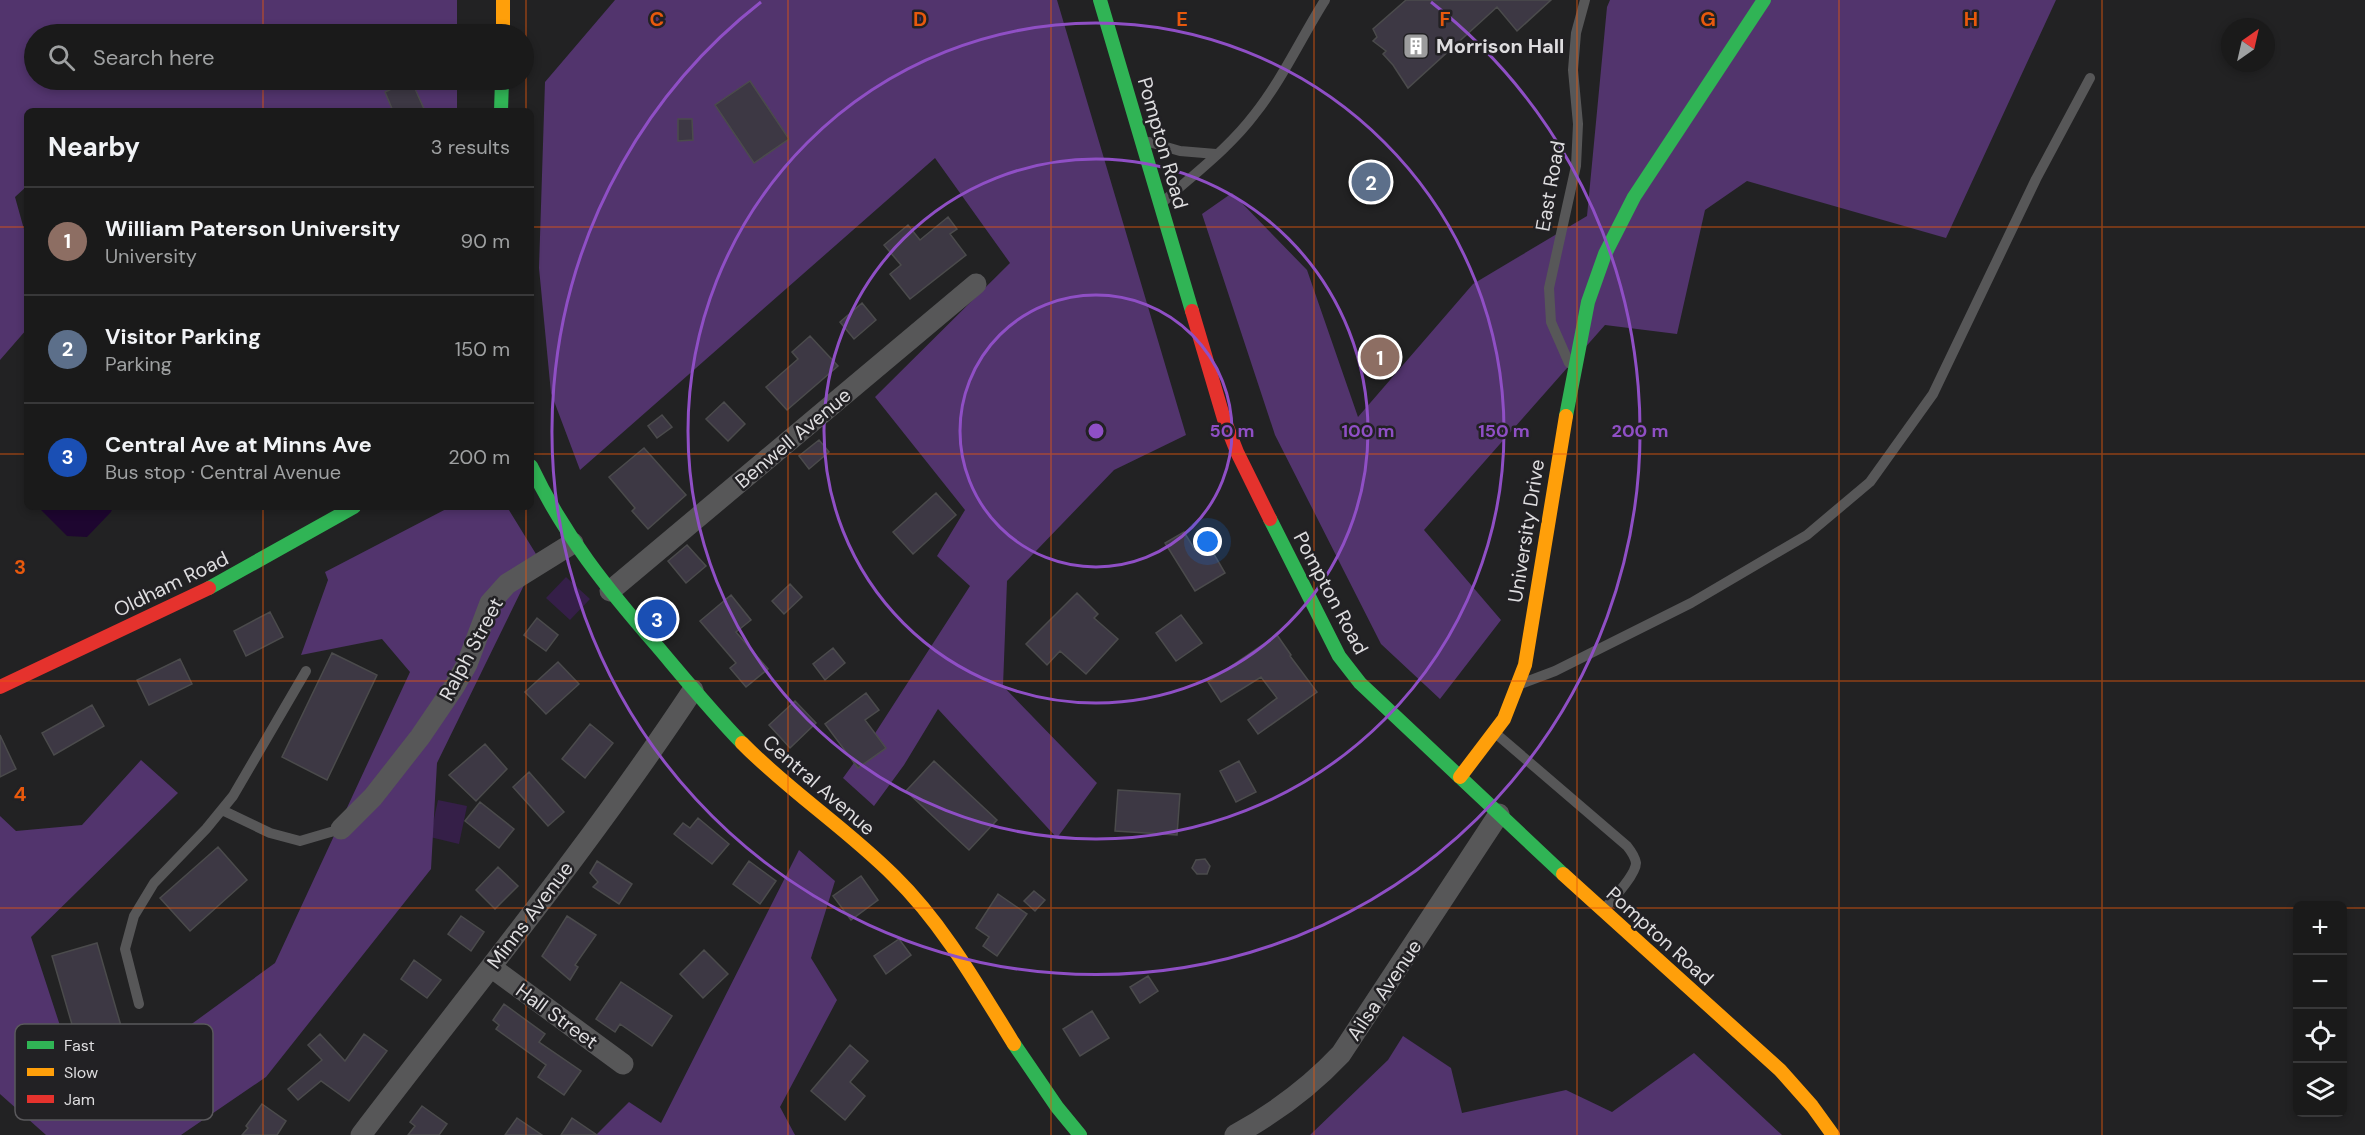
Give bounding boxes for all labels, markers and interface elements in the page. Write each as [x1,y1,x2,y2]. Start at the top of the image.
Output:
text: C [650,6,664,32]
text: D [913,6,927,32]
text: E [1176,6,1188,32]
text: F [1439,6,1451,32]
text: G [1700,6,1716,32]
text: H [1964,6,1978,32]
north arrow [2221,18,2275,72]
search box [24,24,534,90]
building icon: Morrison Hall [1401,31,1431,61]
place label: Morrison Hall [1436,33,1564,59]
icon: search [45,41,78,74]
text: Search here [93,43,214,72]
street label: Pompton Road [1132,74,1194,212]
text: Nearby [48,130,140,164]
text: 3 results [431,134,510,160]
street label: East Road [1529,139,1571,233]
pin: 2 [1352,160,1390,204]
text: William Paterson University [105,214,400,243]
text: 1 [64,228,71,254]
text: 90 m [461,228,510,254]
text: University [105,243,197,269]
text: Visitor Parking [105,322,261,351]
pin: 1 [1360,334,1400,380]
text: 2 [62,336,73,362]
text: 150 m [455,336,510,362]
text: Parking [105,351,172,377]
street label: Benwell Avenue [730,382,856,494]
text: 50 m [1209,419,1255,443]
text: 100 m [1341,419,1395,443]
text: 150 m [1478,419,1530,443]
text: 200 m [1612,419,1668,443]
centre of rings [1086,421,1106,441]
text: Central Ave at Minns Ave [105,430,372,459]
text: 3 [61,444,74,470]
text: 200 m [448,444,510,470]
street label: University Drive [1502,458,1550,604]
text: Bus stop · Central Avenue [105,459,341,485]
your location [1193,527,1222,556]
street label: Pompton Road [1288,527,1374,659]
street label: Oldham Road [109,545,233,623]
text: 3 [14,554,26,580]
street label: Ralph Street [433,593,509,705]
pin: 3 [638,596,676,642]
street label: Central Avenue [757,729,881,841]
text: 4 [14,781,27,807]
street label: Minns Avenue [481,856,579,974]
street label: Pompton Road [1601,881,1719,991]
map controls [2293,901,2347,1117]
button: + [2293,901,2347,955]
street label: Ailsa Avenue [1341,934,1427,1046]
button: − [2293,955,2347,1009]
street label: Hall Street [511,977,603,1055]
button: locate [2293,1009,2347,1063]
legend [15,1024,213,1120]
text: Fast [64,1035,95,1056]
text: Slow [64,1062,98,1083]
button: layers [2293,1063,2347,1117]
text: Jam [64,1089,95,1110]

